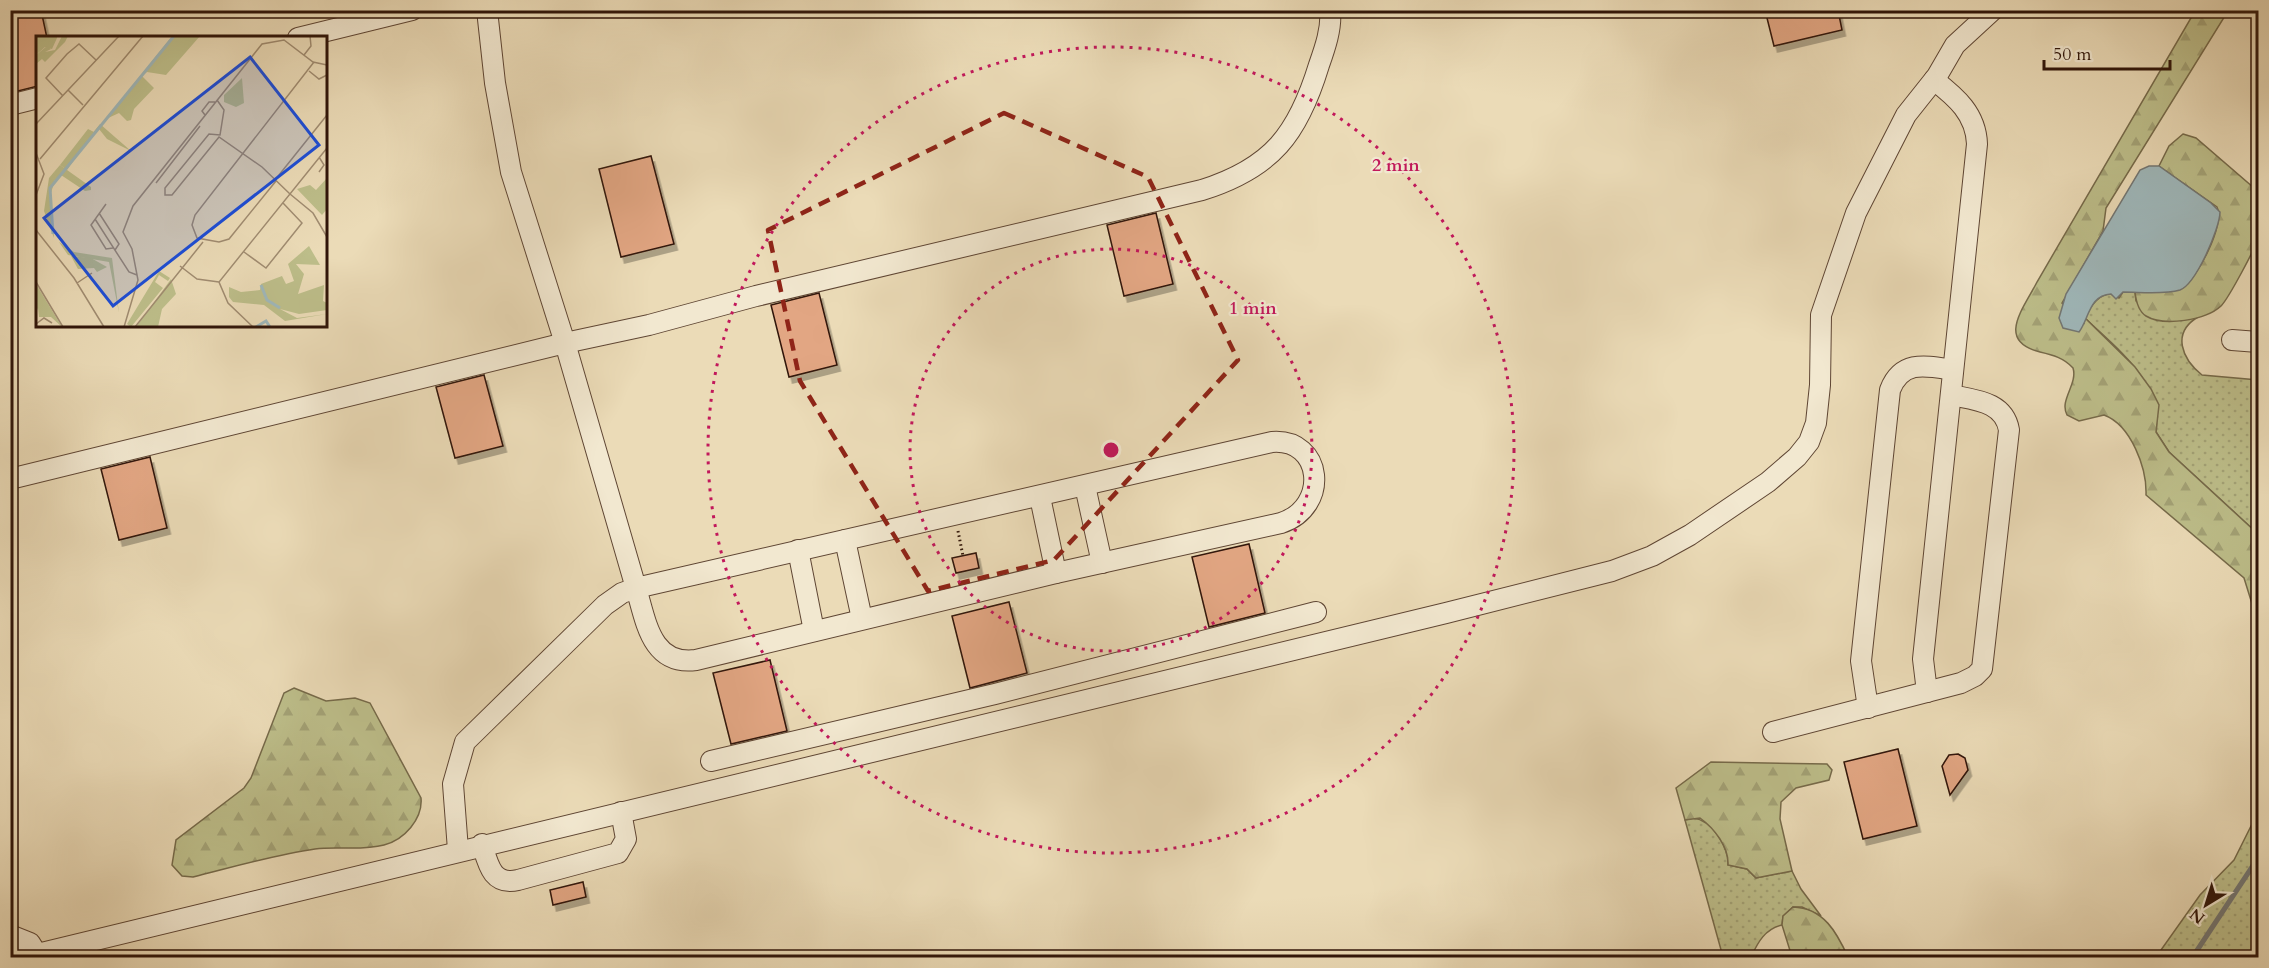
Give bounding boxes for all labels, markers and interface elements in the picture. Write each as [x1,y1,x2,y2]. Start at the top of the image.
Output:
scale bar [2044,33,2170,71]
inset map [36,36,327,327]
text: 50 m [2053,42,2092,67]
text: 2 min [1372,153,1420,178]
text: 1 min [1229,296,1277,321]
centre of rings [1101,440,1121,460]
north arrow [2176,875,2236,935]
text: N [2185,903,2210,929]

